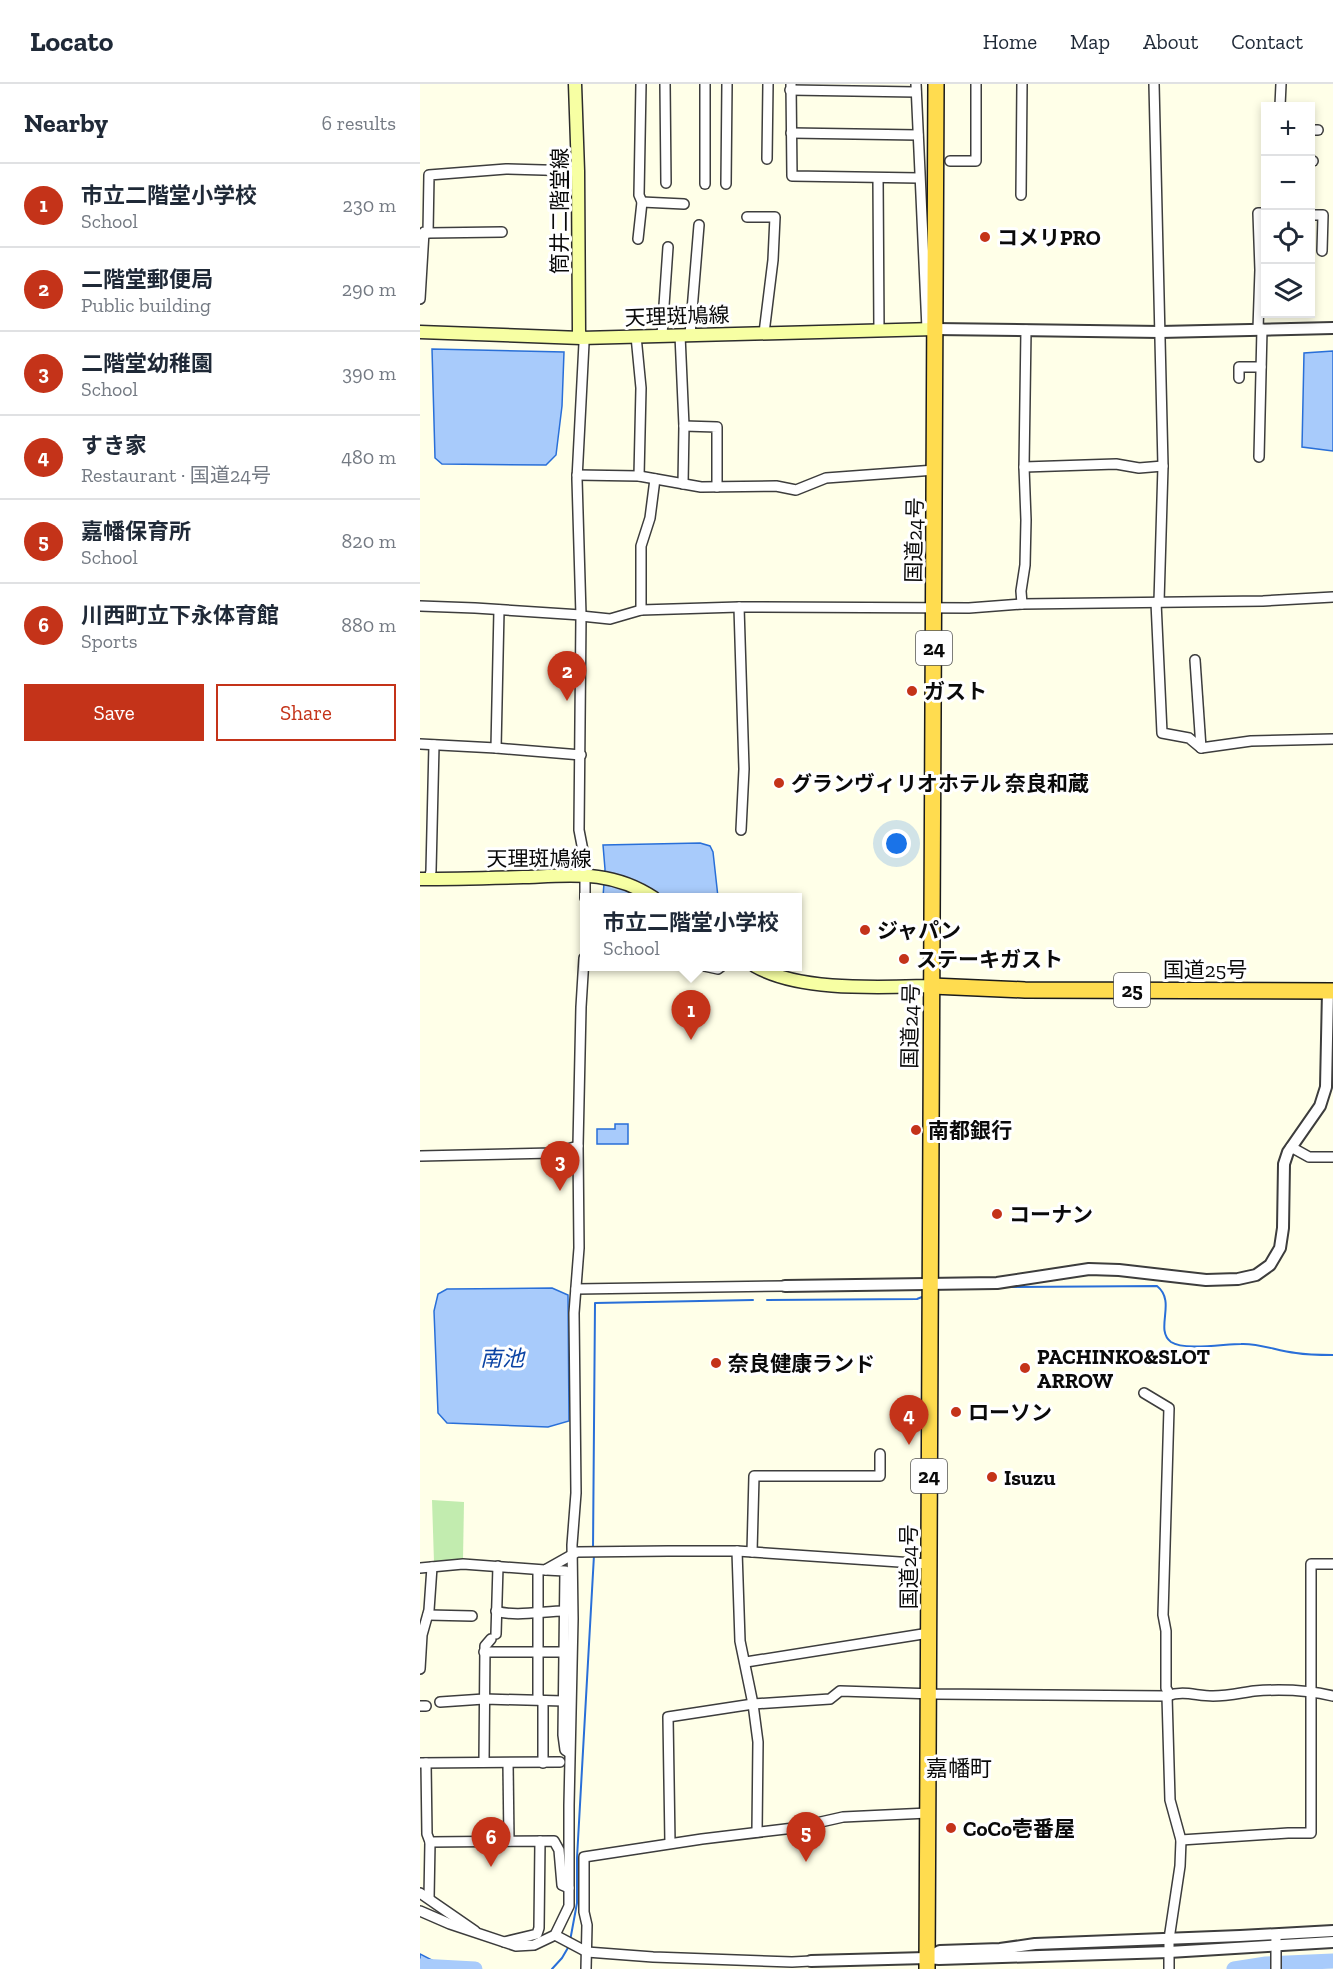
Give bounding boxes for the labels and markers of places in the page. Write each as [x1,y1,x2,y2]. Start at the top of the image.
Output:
place label: コメリPRO [997,225,1101,250]
marker: コメリPRO [978,230,992,244]
pin: 2 [548,652,586,701]
place label: ガスト [924,679,987,704]
marker: ガスト [905,684,919,698]
place label: グランヴィリオホテル 奈良和蔵 [791,771,1089,796]
marker: グランヴィリオホテル 奈良和蔵 [772,776,786,790]
place label: ジャパン [877,918,961,943]
marker: ジャパン [858,923,872,937]
place label: ステーキガスト [916,947,1063,972]
marker: ステーキガスト [897,952,911,966]
pin: 1 [672,990,710,1040]
place label: 南都銀行 [928,1118,1012,1143]
marker: 南都銀行 [909,1123,923,1137]
pin: 3 [540,1142,580,1191]
place label: コーナン [1009,1202,1093,1227]
marker: コーナン [990,1207,1004,1221]
place label: PACHINKO&SLOT ARROW [1037,1344,1211,1393]
place label: 奈良健康ランド [728,1351,875,1376]
marker: 奈良健康ランド [709,1356,723,1370]
marker: PACHINKO&SLOT ARROW [1018,1361,1032,1375]
pin: 4 [890,1396,928,1445]
place label: ローソン [968,1400,1052,1425]
marker: ローソン [949,1405,963,1419]
place label: Isuzu [1004,1465,1055,1490]
marker: Isuzu [985,1470,999,1484]
pin: 5 [786,1812,826,1862]
place label: CoCo壱番屋 [963,1816,1075,1841]
pin: 6 [472,1818,510,1867]
marker: CoCo壱番屋 [944,1821,958,1835]

